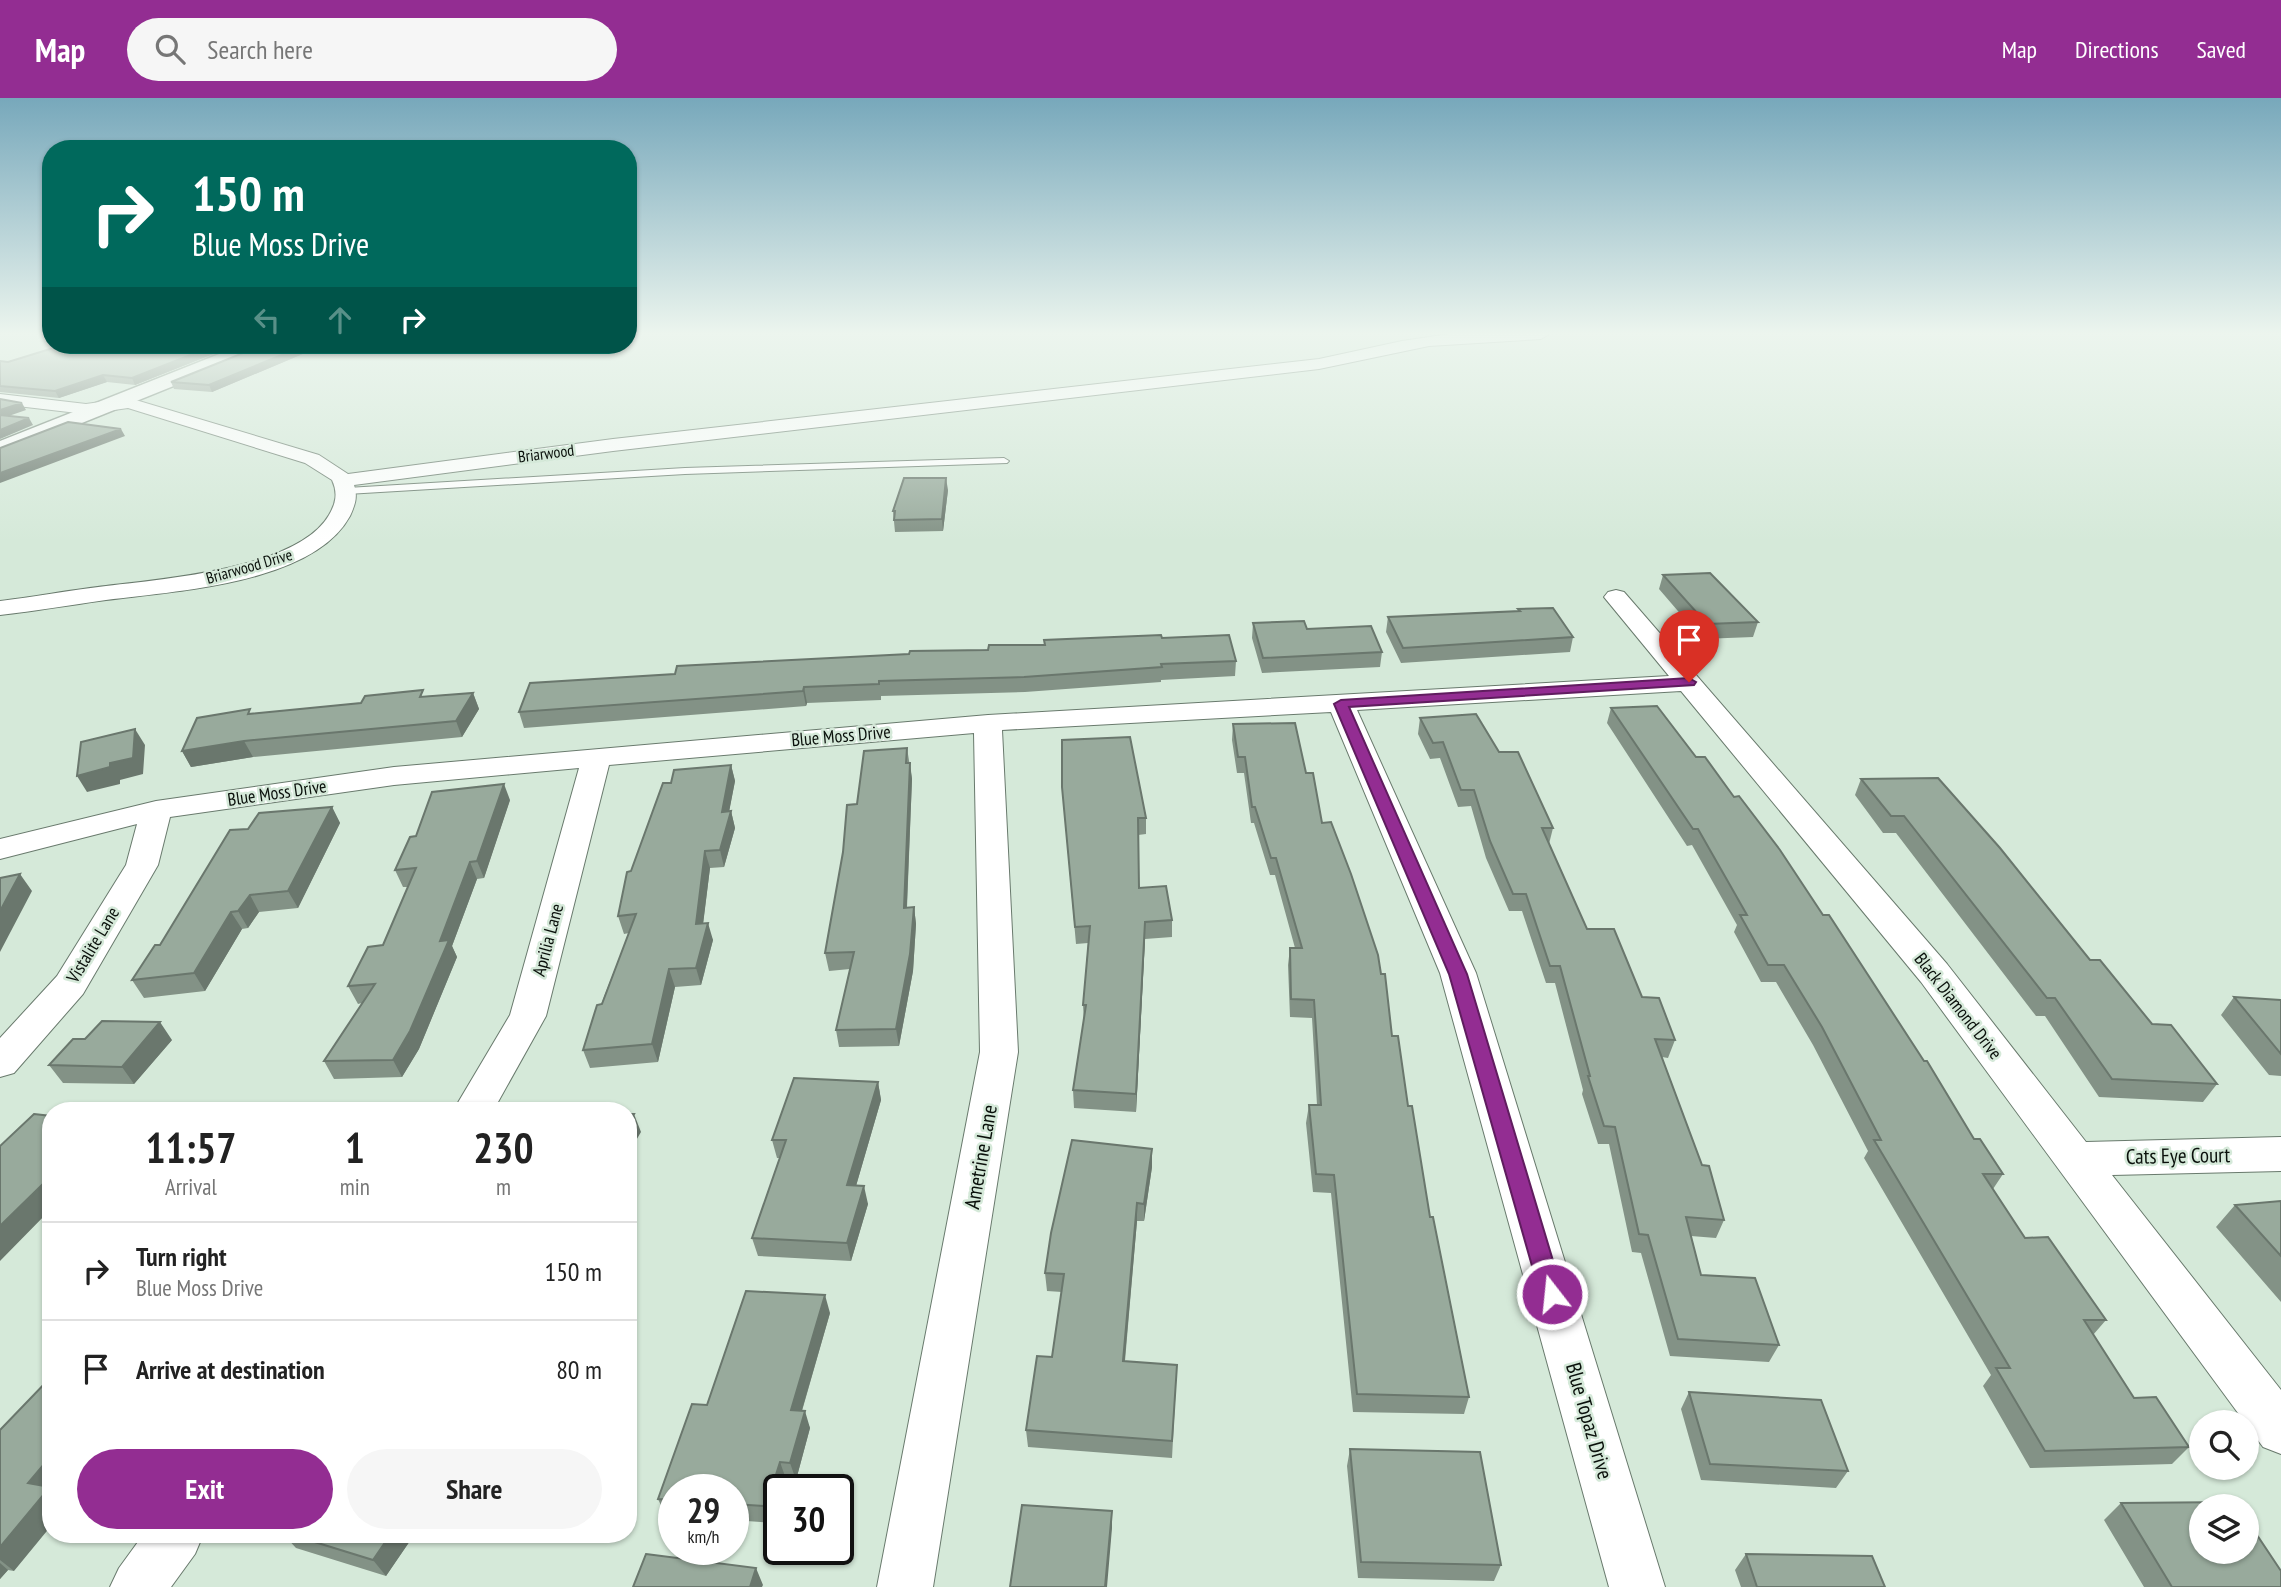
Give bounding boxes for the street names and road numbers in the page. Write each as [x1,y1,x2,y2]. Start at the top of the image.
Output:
street label: Briarwood [517,440,575,466]
street label: Briarwood Drive [204,544,294,588]
street label: Blue Moss Drive [790,720,892,751]
street label: Blue Moss Drive [226,774,328,811]
street label: Aprilia Lane [527,901,568,979]
street label: Vistalite Lane [60,903,124,988]
street label: Black Diamond Drive [1910,948,2007,1064]
street label: Ametrine Lane [958,1103,1003,1211]
street label: Cats Eye Court [2126,1141,2231,1170]
street label: Blue Topaz Drive [1560,1359,1619,1482]

